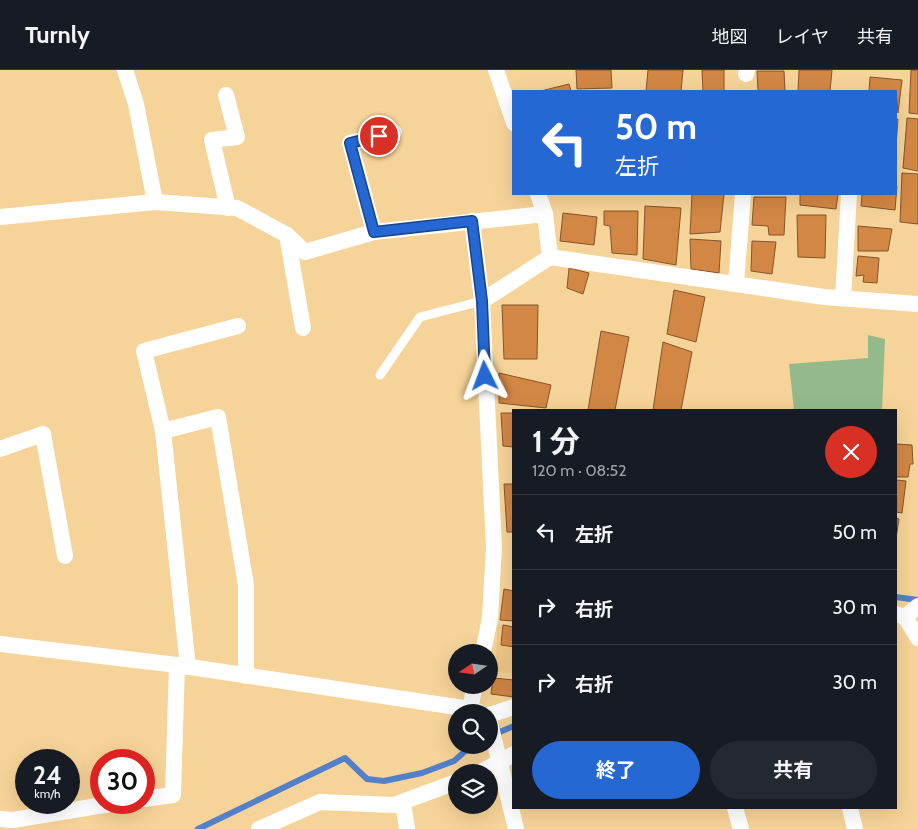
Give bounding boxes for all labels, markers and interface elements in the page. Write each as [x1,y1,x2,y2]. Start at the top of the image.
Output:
text: Turnly [25,20,90,49]
text: 地図 [712,26,748,48]
text: レイヤ [776,26,829,48]
text: 共有 [857,26,893,48]
text: 50 m [615,105,697,148]
icon: left [532,110,597,175]
pin [358,115,400,157]
icon: arrive [365,122,393,150]
text: 左折 [615,153,659,180]
position arrow [458,349,510,401]
text: 1 分 [532,423,580,460]
button: close [825,426,877,478]
text: 120 m · 08:52 [532,461,627,480]
icon: left [532,518,560,546]
text: 50 m [833,521,877,544]
text: 左折 [575,523,613,546]
icon: right [532,593,560,621]
text: 30 m [833,596,877,619]
text: 右折 [575,598,613,621]
north arrow [448,644,498,694]
map controls [448,644,498,814]
icon: right [532,668,560,696]
text: 30 m [833,671,877,694]
text: 右折 [575,673,613,696]
button: search [448,704,498,754]
button: 終了 [532,741,700,799]
button: 共有 [710,741,877,799]
speed limit sign: 30 [90,749,155,814]
text: 24 [33,760,62,790]
button: layers [448,764,498,814]
text: km/h [34,786,61,801]

